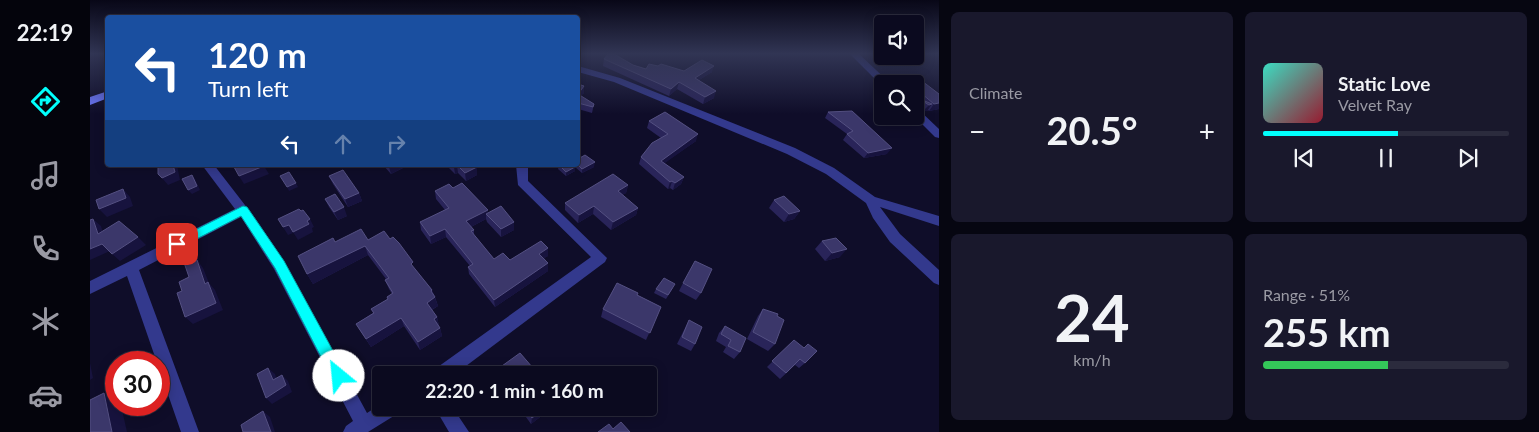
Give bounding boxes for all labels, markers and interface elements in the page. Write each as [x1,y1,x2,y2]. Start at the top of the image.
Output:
map controls [874,15,924,125]
button: sound [874,15,924,65]
text: 22:19 [17,19,73,46]
text: 120 m [208,33,307,75]
icon: left [125,35,190,100]
text: Static Love [1338,72,1430,95]
text: Turn left [208,75,289,102]
button: search [874,75,924,125]
text: Climate [969,83,1022,102]
icon: directions [28,84,63,119]
text: Velvet Ray [1338,95,1412,114]
text: 20.5° [1047,107,1137,153]
text: − [969,114,985,148]
text: + [1199,114,1215,148]
icon: left [276,130,304,158]
icon: ahead [329,130,357,158]
icon: right [382,130,410,158]
icon: previous [1290,144,1318,172]
icon: pause [1372,144,1400,172]
icon: next [1454,144,1482,172]
icon: music [28,158,63,193]
pin [156,223,198,265]
icon: arrive [163,230,191,258]
icon: phone [28,231,63,266]
text: 24 [1054,278,1130,356]
text: Range · 51% [1263,285,1350,304]
icon: climate [28,304,63,339]
text: 255 km [1263,309,1391,355]
position arrow [312,349,364,401]
text: km/h [1073,350,1111,369]
speed limit sign: 30 [105,351,170,416]
icon: car [28,378,63,413]
text: 22:20 · 1 min · 160 m [425,379,604,402]

